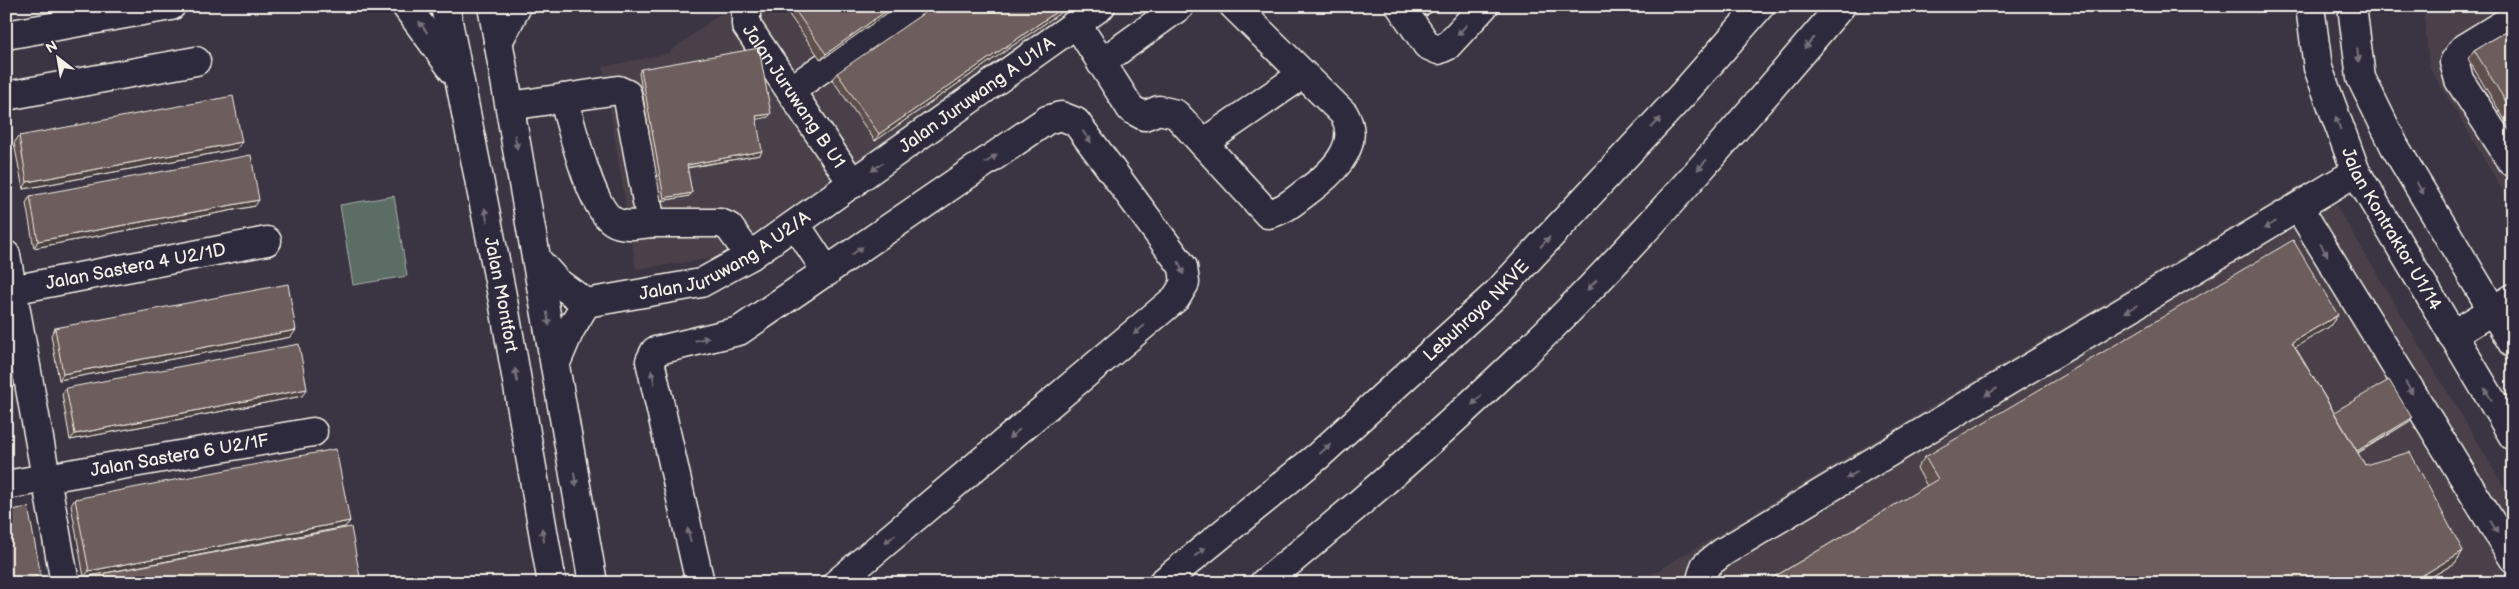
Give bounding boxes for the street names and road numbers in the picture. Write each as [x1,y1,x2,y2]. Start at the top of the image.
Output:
street label: Jalan Juruwang B U1 [738,21,849,172]
street label: Jalan Juruwang A U1/A [895,32,1059,157]
street label: Jalan Kontraktor U1/14 [2337,145,2446,314]
street label: Jalan Juruwang A U2/A [638,207,814,305]
street label: Jalan Montfort [480,235,522,355]
street label: Jalan Sastera 4 U2/1D [44,239,227,294]
street label: Lebuhraya NKVE [1419,256,1534,366]
street label: Jalan Sastera 6 U2/1F [89,430,270,481]

